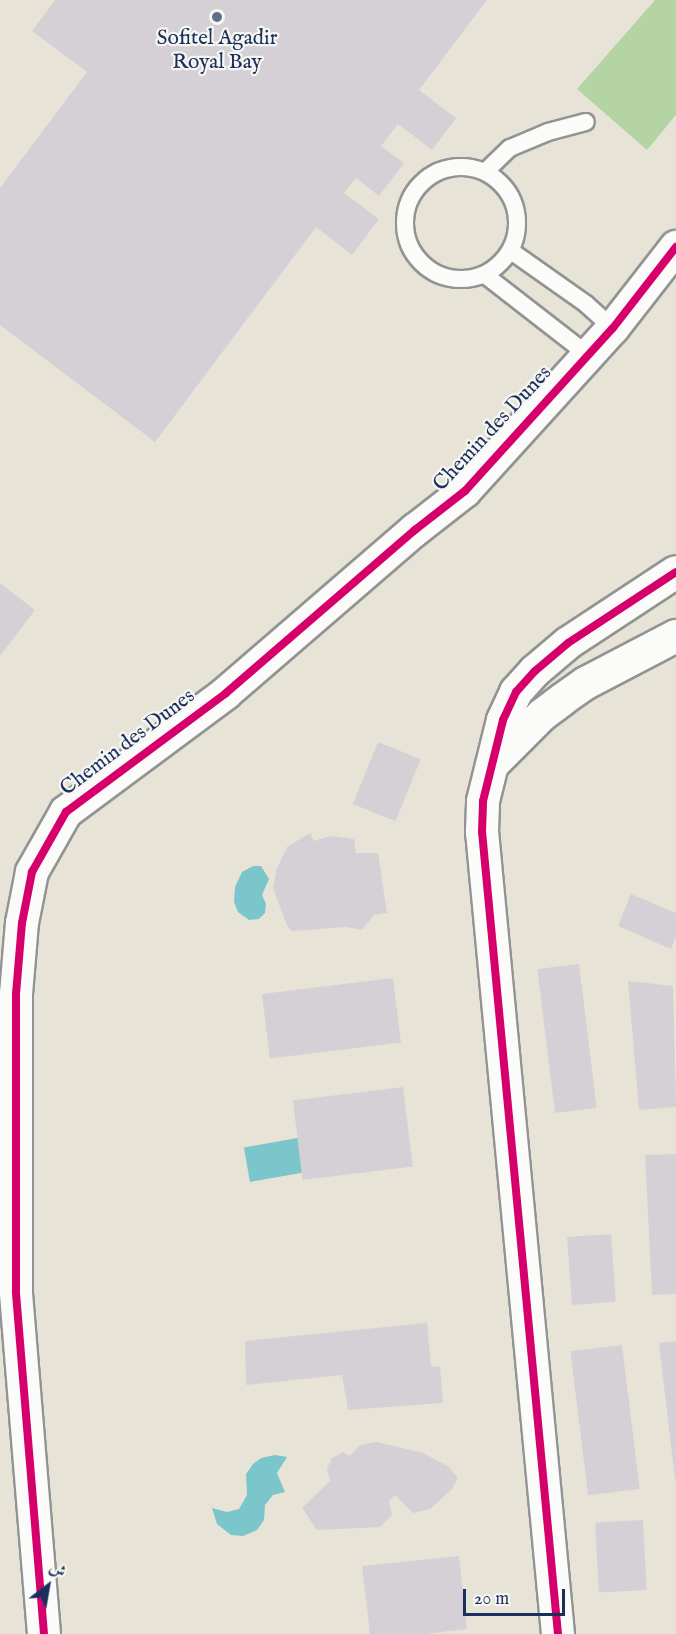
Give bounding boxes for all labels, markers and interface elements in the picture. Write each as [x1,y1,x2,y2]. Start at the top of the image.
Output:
marker: Sofitel Agadir Royal Bay [210,10,224,24]
place label: Sofitel Agadir Royal Bay [157,26,277,76]
street label: Chemin des Dunes [428,361,558,497]
street label: Chemin des Dunes [56,684,200,802]
north arrow [18,1556,78,1616]
text: ش [45,1558,69,1583]
scale bar [466,1577,568,1615]
text: 20 m [474,1588,509,1611]

